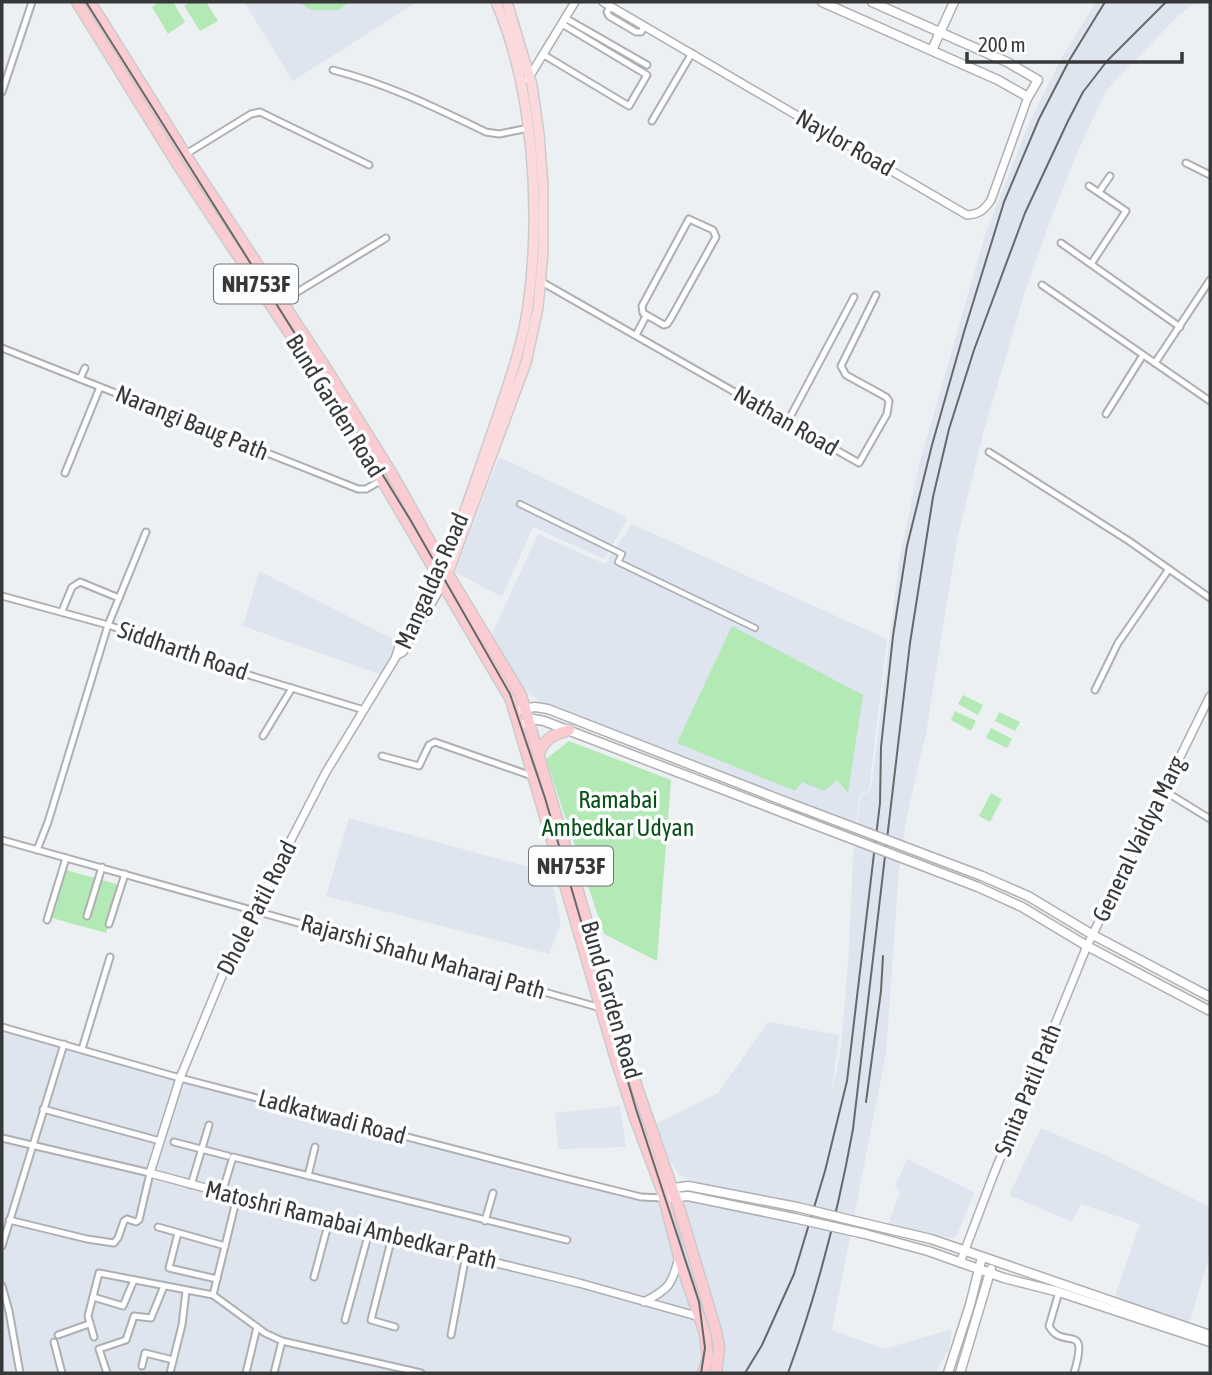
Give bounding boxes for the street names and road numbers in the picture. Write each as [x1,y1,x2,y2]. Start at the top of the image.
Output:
street label: Naylor Road [791,104,899,181]
road number: NH753F [214,264,298,304]
street label: Bund Garden Road [281,329,390,482]
street label: Narangi Baug Path [112,380,273,466]
street label: Nathan Road [729,380,843,461]
street label: Mangaldas Road [389,509,474,653]
street label: Siddharth Road [115,616,252,685]
street label: General Vaidya Marg [1087,751,1191,926]
street label: Dhole Patil Road [211,836,302,979]
road number: NH753F [529,846,613,886]
street label: Rajarshi Shahu Maharaj Path [298,909,548,1004]
street label: Bund Garden Road [576,918,647,1082]
street label: Smita Patil Path [989,1020,1066,1160]
street label: Ladkatwadi Road [255,1084,409,1149]
street label: Matoshri Ramabai Ambedkar Path [202,1175,500,1274]

